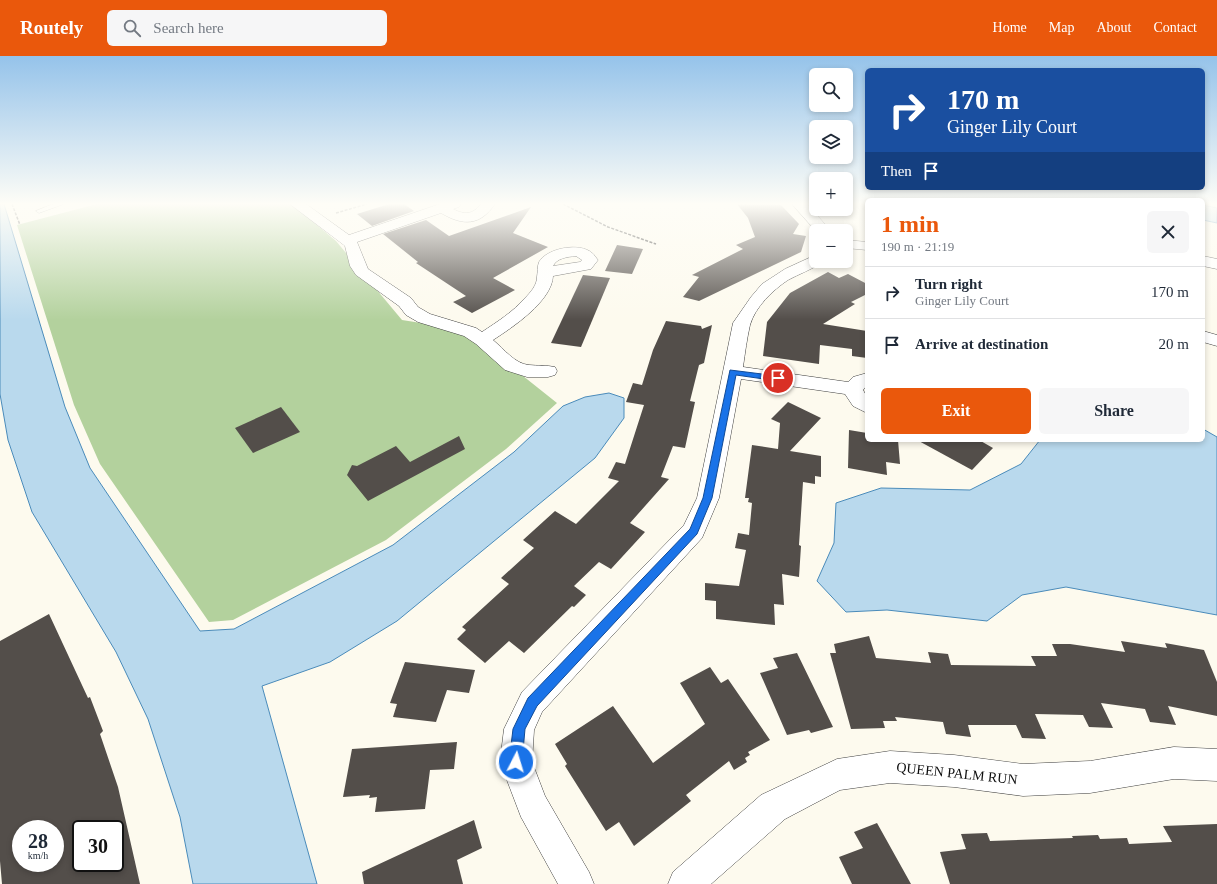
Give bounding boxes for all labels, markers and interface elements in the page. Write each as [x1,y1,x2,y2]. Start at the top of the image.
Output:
search box [107,10,387,46]
text: Routely [20,17,83,38]
icon: search [121,17,143,39]
text: Search here [153,20,224,36]
text: Home [993,20,1027,35]
text: Map [1049,20,1074,35]
text: About [1096,20,1131,35]
text: Contact [1153,20,1197,35]
map controls [809,68,853,268]
button: search [809,68,853,112]
icon: right [881,84,933,136]
text: 170 m [947,84,1019,115]
text: Ginger Lily Court [947,117,1077,137]
button: layers [809,120,853,164]
icon: arrive [920,160,942,182]
text: Then [881,163,912,179]
button: + [809,172,853,216]
text: 1 min [881,211,939,237]
button: close [1147,211,1189,253]
button: − [809,224,853,268]
text: 190 m · 21:19 [881,239,954,254]
text: Turn right [915,276,982,292]
icon: right [881,282,903,304]
text: 170 m [1151,284,1189,300]
text: Ginger Lily Court [915,293,1009,308]
icon: arrive [881,334,903,356]
text: Arrive at destination [915,336,1048,352]
text: 20 m [1159,336,1189,352]
pin [761,361,795,395]
icon: arrive [767,367,789,389]
button: Exit [881,388,1031,434]
button: Share [1039,388,1189,434]
position arrow [495,741,537,783]
street label: QUEEN PALM RUN [896,760,1018,787]
speed limit sign: 30 [72,820,124,872]
text: 28 [28,830,48,852]
text: km/h [28,850,48,861]

